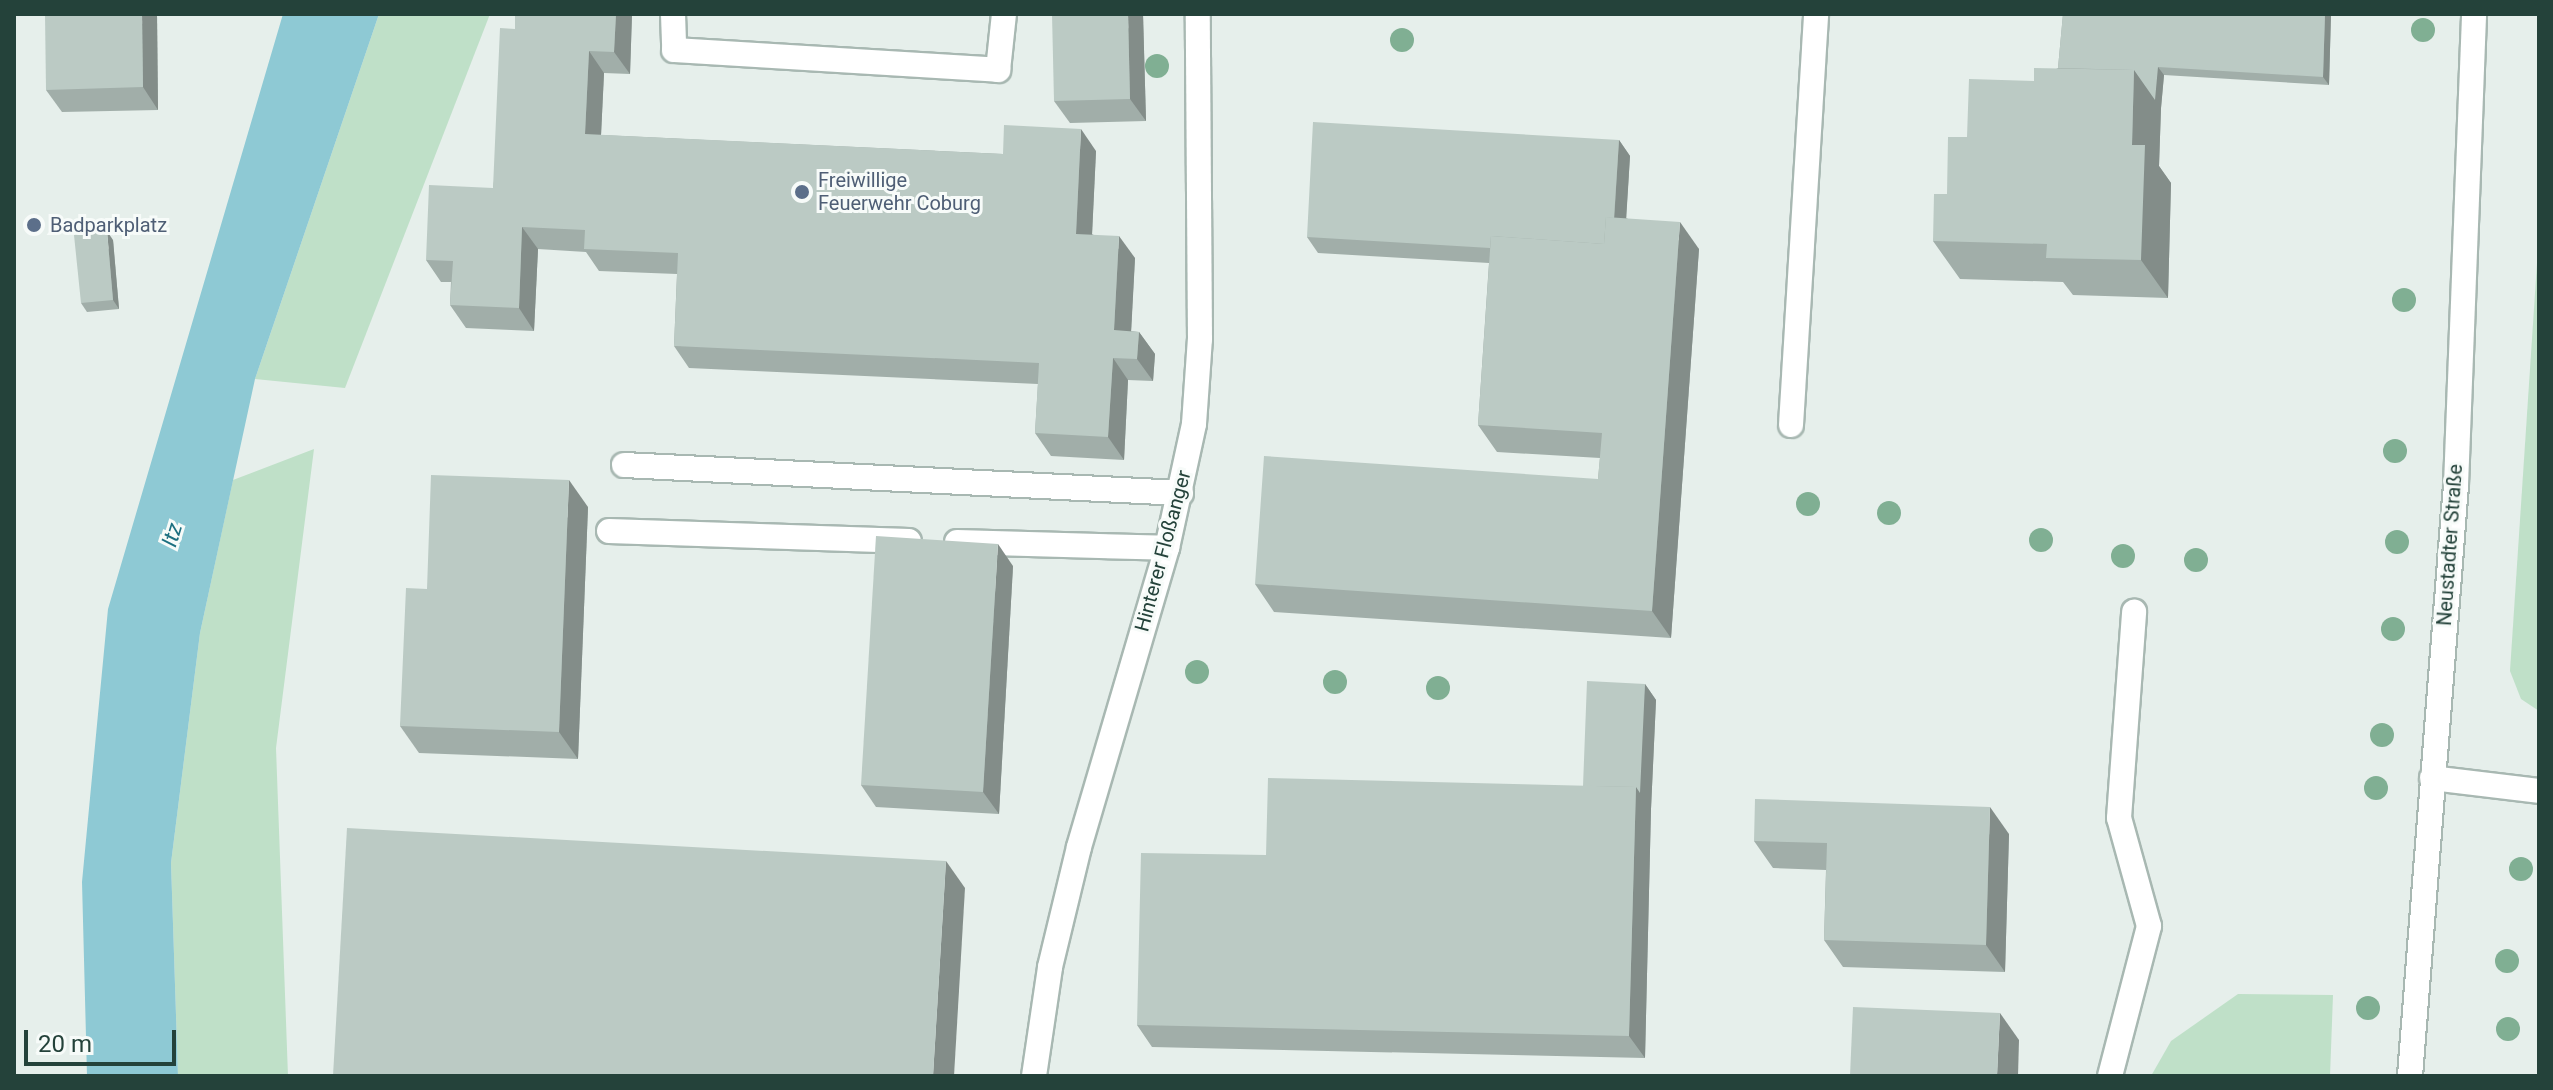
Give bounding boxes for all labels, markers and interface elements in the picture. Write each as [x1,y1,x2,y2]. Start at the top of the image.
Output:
place label: Freiwillige Feuerwehr Coburg [818,168,981,215]
marker: Freiwillige Feuerwehr Coburg [793,183,811,201]
place label: Badparkplatz [50,213,167,237]
marker: Badparkplatz [25,216,43,234]
street label: Neustadter Straße [2432,463,2468,627]
street label: Hinterer Floßanger [1130,468,1196,634]
water label: Itz [156,520,188,550]
scale bar [28,1014,180,1064]
text: 20 m [38,1030,92,1058]

